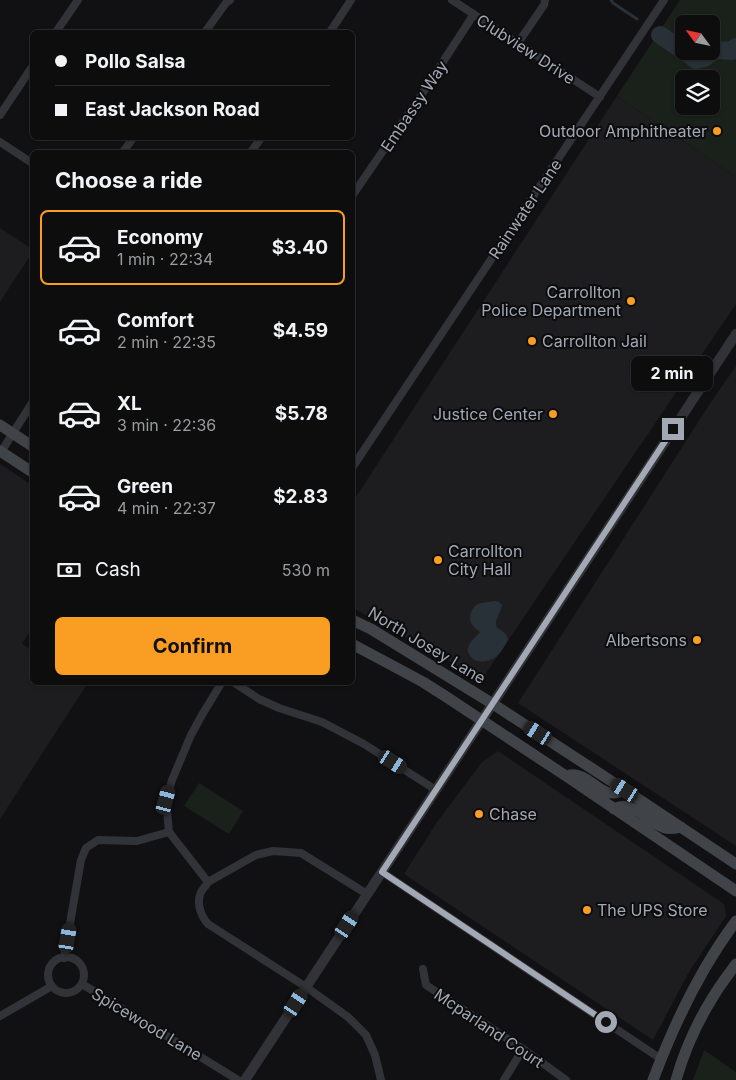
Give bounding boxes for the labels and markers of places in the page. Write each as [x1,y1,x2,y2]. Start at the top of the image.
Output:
place label: Outdoor Amphitheater [539,121,707,141]
marker: Outdoor Amphitheater [711,125,723,137]
place label: Carrollton Police Department [481,282,621,320]
marker: Carrollton Police Department [625,295,637,307]
place label: Carrollton Jail [542,331,647,351]
marker: Carrollton Jail [526,335,538,347]
place label: Justice Center [433,404,543,424]
marker: Justice Center [547,408,559,420]
place label: Carrollton City Hall [448,541,522,579]
marker: Carrollton City Hall [432,554,444,566]
place label: Albertsons [606,630,687,650]
marker: Albertsons [691,634,703,646]
place label: Chase [489,804,537,824]
marker: Chase [473,808,485,820]
place label: The UPS Store [597,900,708,920]
marker: The UPS Store [581,904,593,916]

